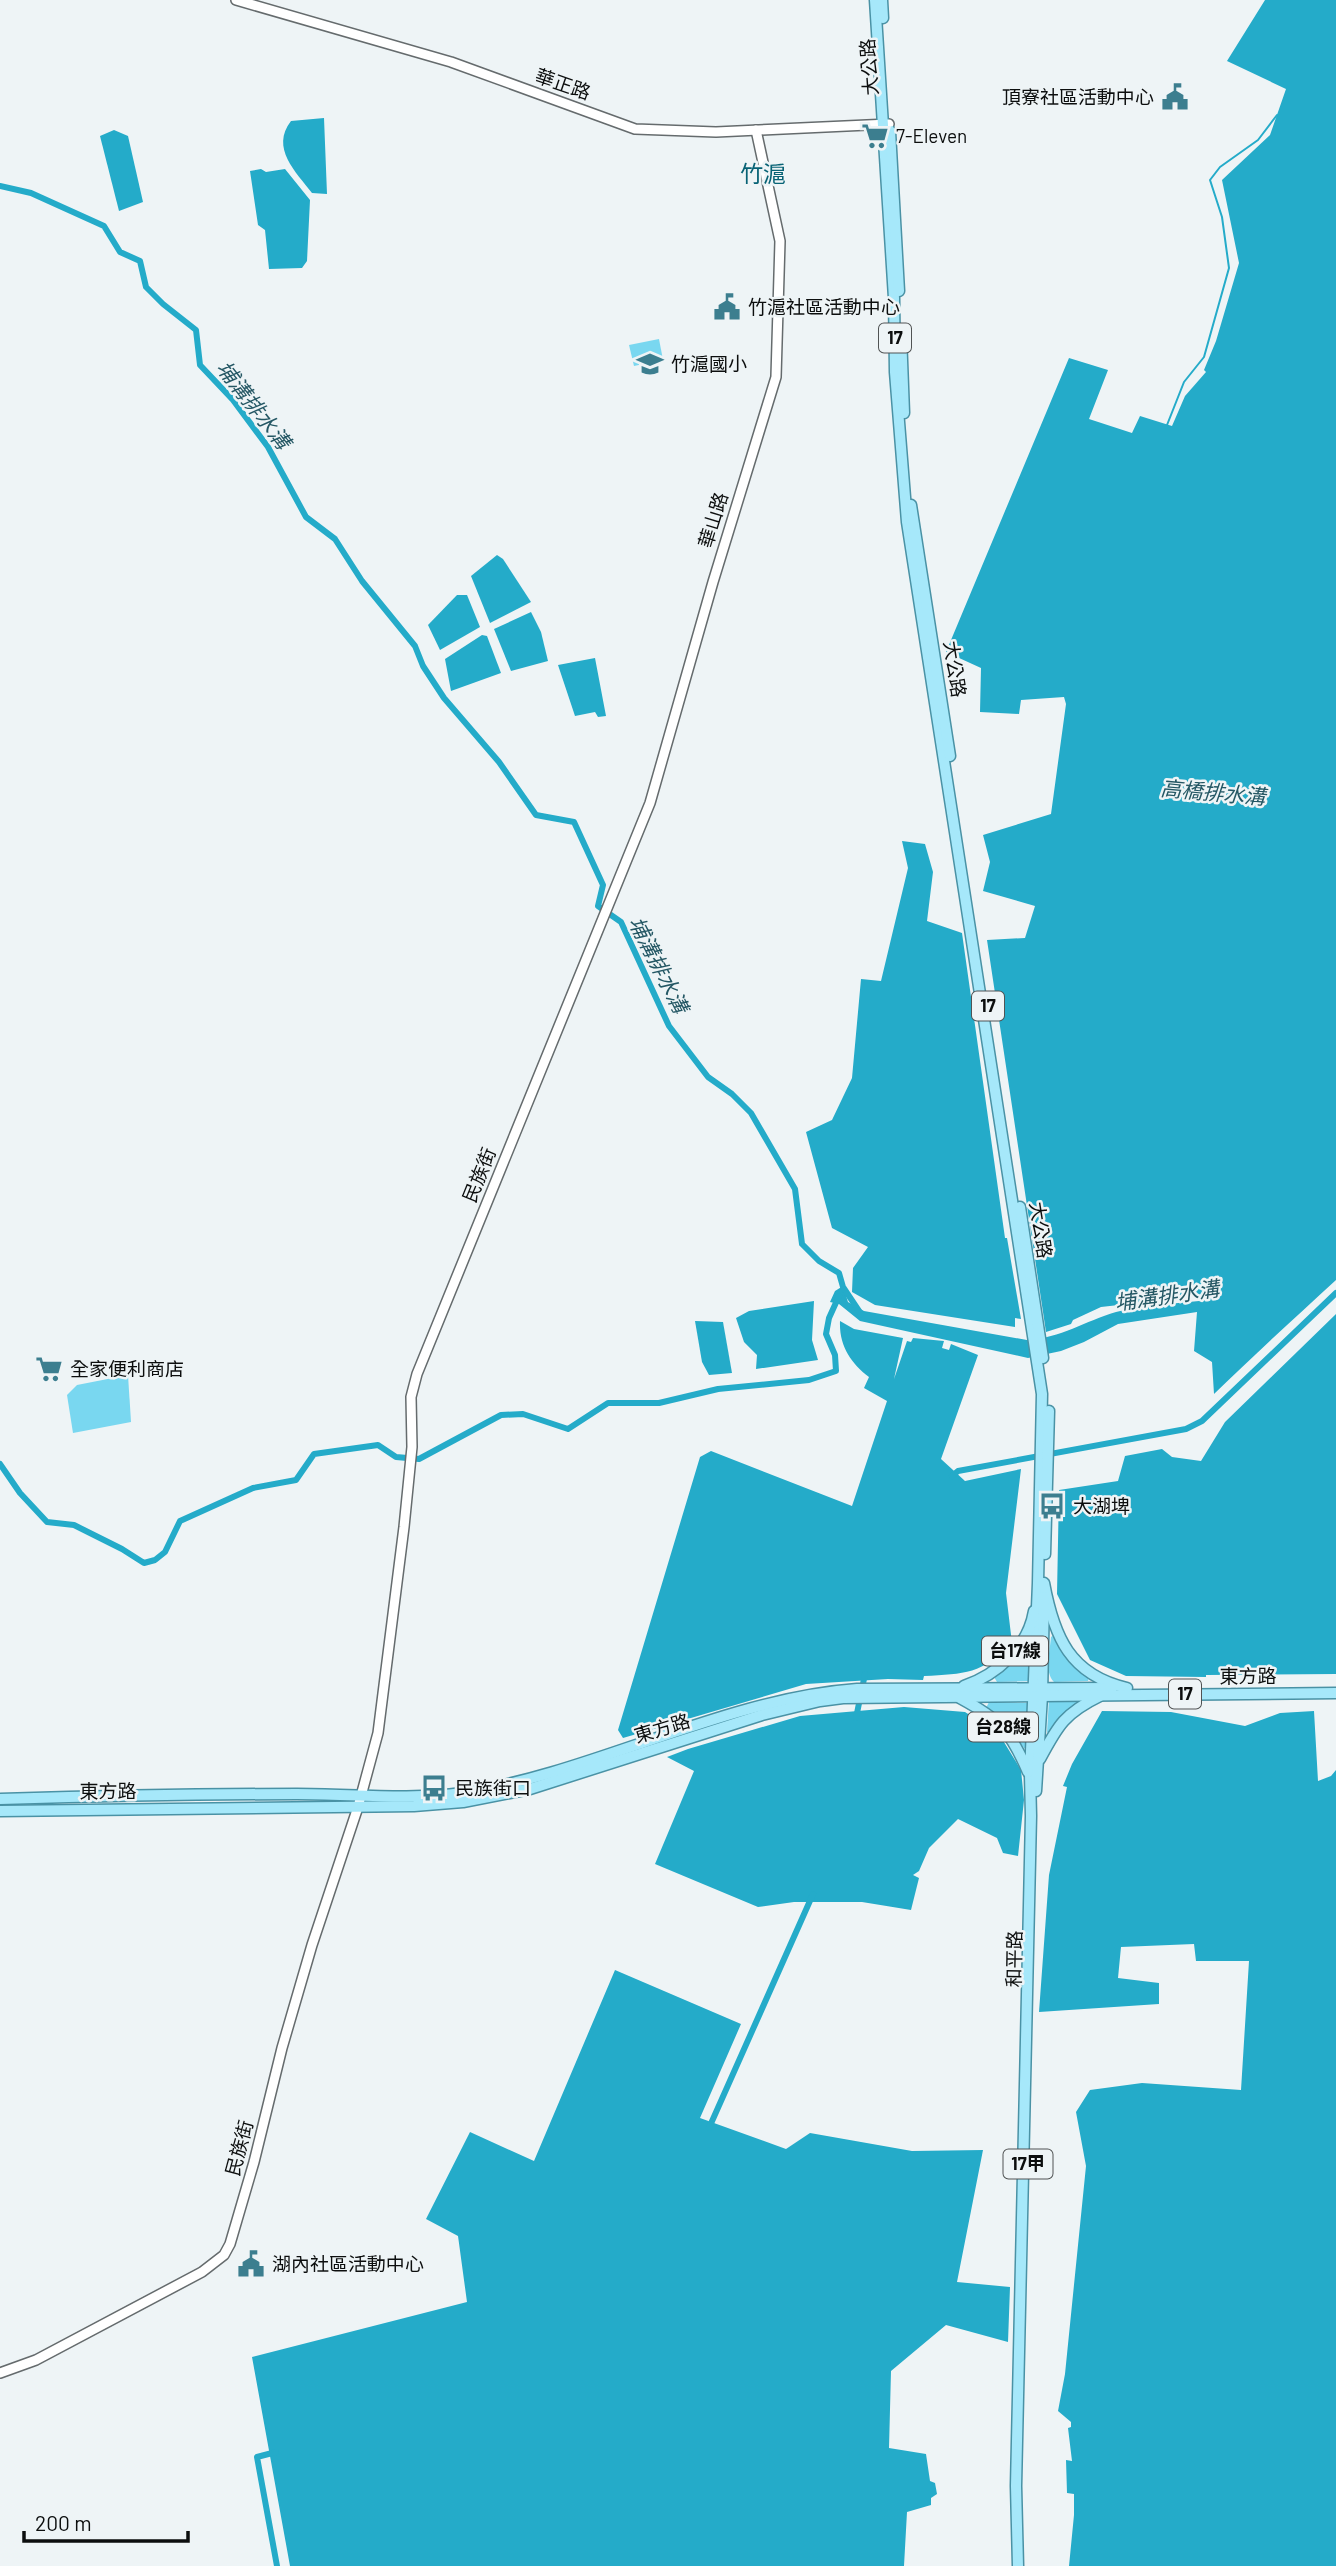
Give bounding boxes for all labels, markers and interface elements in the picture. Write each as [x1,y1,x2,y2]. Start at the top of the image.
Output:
street label: 大公路 [855,38,882,96]
street label: 華正路 [532,63,594,104]
public building icon: 頂寮社區活動中心 [1160,82,1190,112]
place label: 頂寮社區活動中心 [1002,85,1154,108]
supermarket icon: 7-Eleven [860,121,890,151]
place label: 7-Eleven [896,124,967,147]
district label: 竹滬 [740,159,786,187]
public building icon: 竹滬社區活動中心 [712,292,742,322]
place label: 竹滬社區活動中心 [748,295,900,318]
road number: 17 [879,324,911,352]
school or university icon: 竹滬國小 [635,349,665,379]
place label: 竹滬國小 [671,352,747,375]
water label: 埔溝排水溝 [212,355,298,456]
street label: 華山路 [693,489,732,550]
street label: 大公路 [940,639,971,699]
water label: 高橋排水溝 [1160,774,1270,809]
water label: 埔溝排水溝 [624,912,696,1019]
road number: 17 [972,992,1004,1021]
street label: 民族街 [457,1144,500,1206]
street label: 大公路 [1026,1200,1057,1260]
water label: 埔溝排水溝 [1113,1274,1223,1314]
supermarket icon: 全家便利商店 [34,1354,64,1384]
place label: 全家便利商店 [70,1357,184,1380]
bus stop icon: 大湖埤 [1037,1491,1067,1521]
place label: 大湖埤 [1073,1494,1130,1517]
road number: 台17線 [982,1636,1048,1666]
street label: 東方路 [1219,1664,1277,1687]
road number: 17 [1169,1680,1201,1708]
street label: 東方路 [631,1708,692,1747]
road number: 台28線 [968,1712,1038,1742]
bus stop icon: 民族街口 [419,1773,449,1803]
place label: 民族街口 [455,1776,531,1799]
street label: 東方路 [79,1779,137,1802]
street label: 和平路 [1002,1930,1025,1988]
street label: 民族街 [220,2117,257,2178]
road number: 17甲 [1004,2150,1052,2178]
public building icon: 湖內社區活動中心 [236,2249,266,2279]
place label: 湖內社區活動中心 [272,2252,424,2275]
scale bar [24,2500,189,2544]
text: 200 m [35,2510,92,2535]

